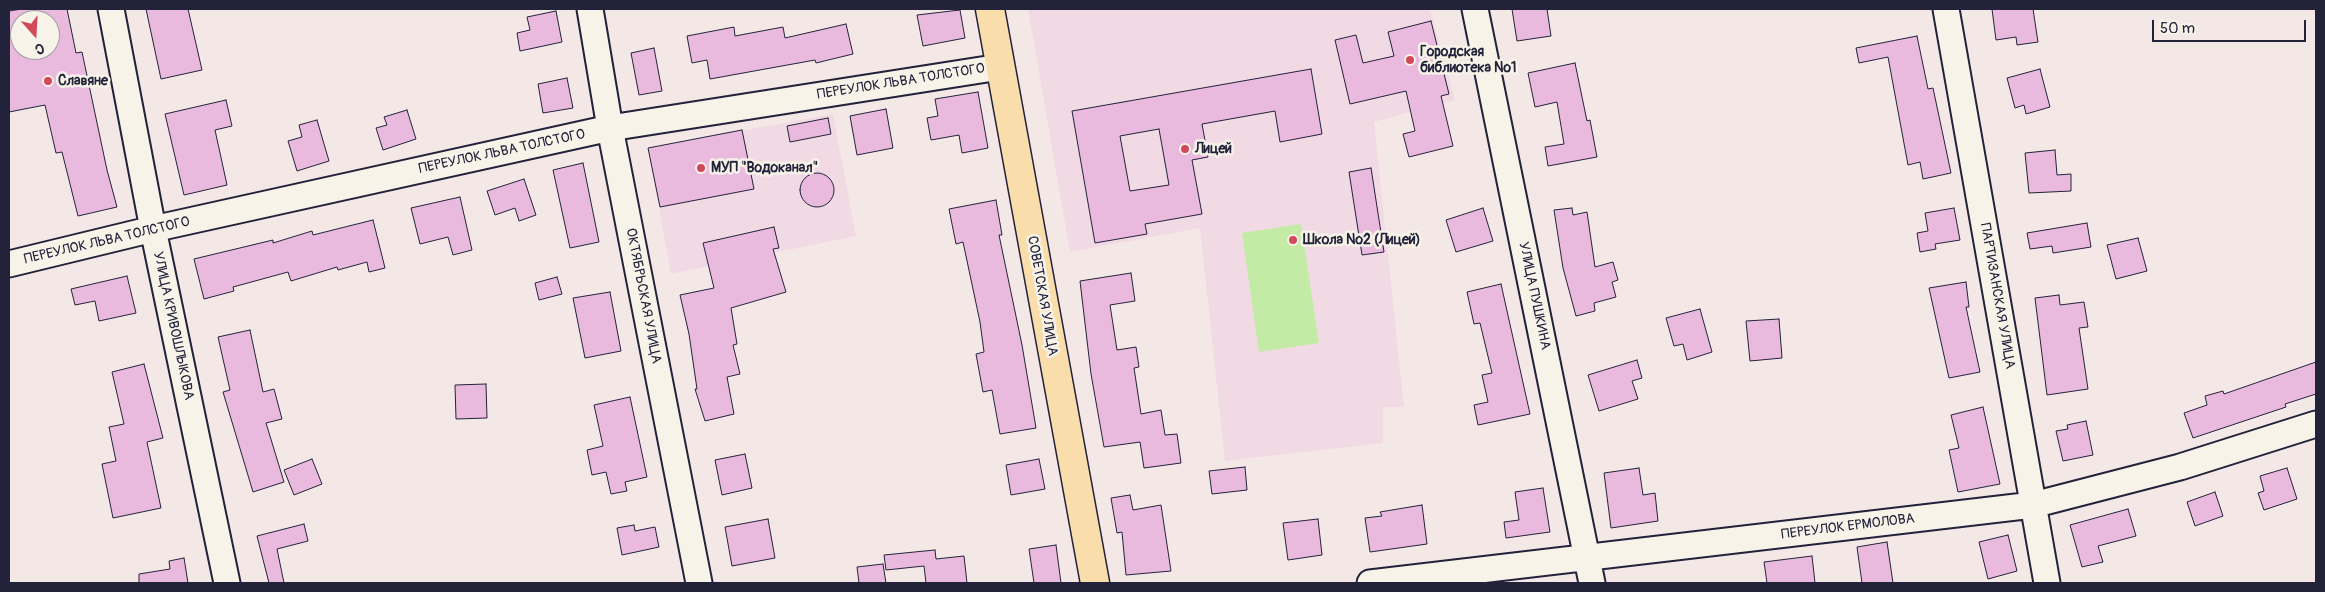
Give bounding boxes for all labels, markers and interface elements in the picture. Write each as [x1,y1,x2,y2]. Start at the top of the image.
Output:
north arrow [10,10,60,60]
scale bar [2155,10,2309,42]
text: 50 m [2160,19,2195,38]
text: С [33,39,47,58]
place label: Городская библиотека №1 [1420,44,1517,76]
marker: Городская библиотека №1 [1404,54,1416,66]
street label: ПЕРЕУЛОК ЛЬВА ТОЛСТОГО [816,60,986,104]
place label: Славяне [58,73,108,89]
marker: Славяне [42,75,54,87]
street label: ПЕРЕУЛОК ЛЬВА ТОЛСТОГО [417,126,587,178]
place label: Лицей [1195,141,1232,157]
marker: Лицей [1179,143,1191,155]
place label: МУП "Водоканал" [711,160,818,176]
marker: МУП "Водоканал" [695,162,707,174]
street label: ПЕРЕУЛОК ЛЬВА ТОЛСТОГО [23,214,191,268]
street label: ПАРТИЗАНСКАЯ УЛИЦА [1976,222,2018,370]
street label: ОКТЯБРЬСКАЯ УЛИЦА [622,227,664,365]
place label: Школа №2 (Лицей) [1303,232,1420,248]
marker: Школа №2 (Лицей) [1287,234,1299,246]
street label: СОВЕТСКАЯ УЛИЦА [1023,235,1061,357]
street label: УЛИЦА ПУШКИНА [1514,240,1554,352]
street label: УЛИЦА КРИВОШЛЫКОВА [149,250,197,402]
street label: ПЕРЕУЛОК ЕРМОЛОВА [1780,510,1916,544]

